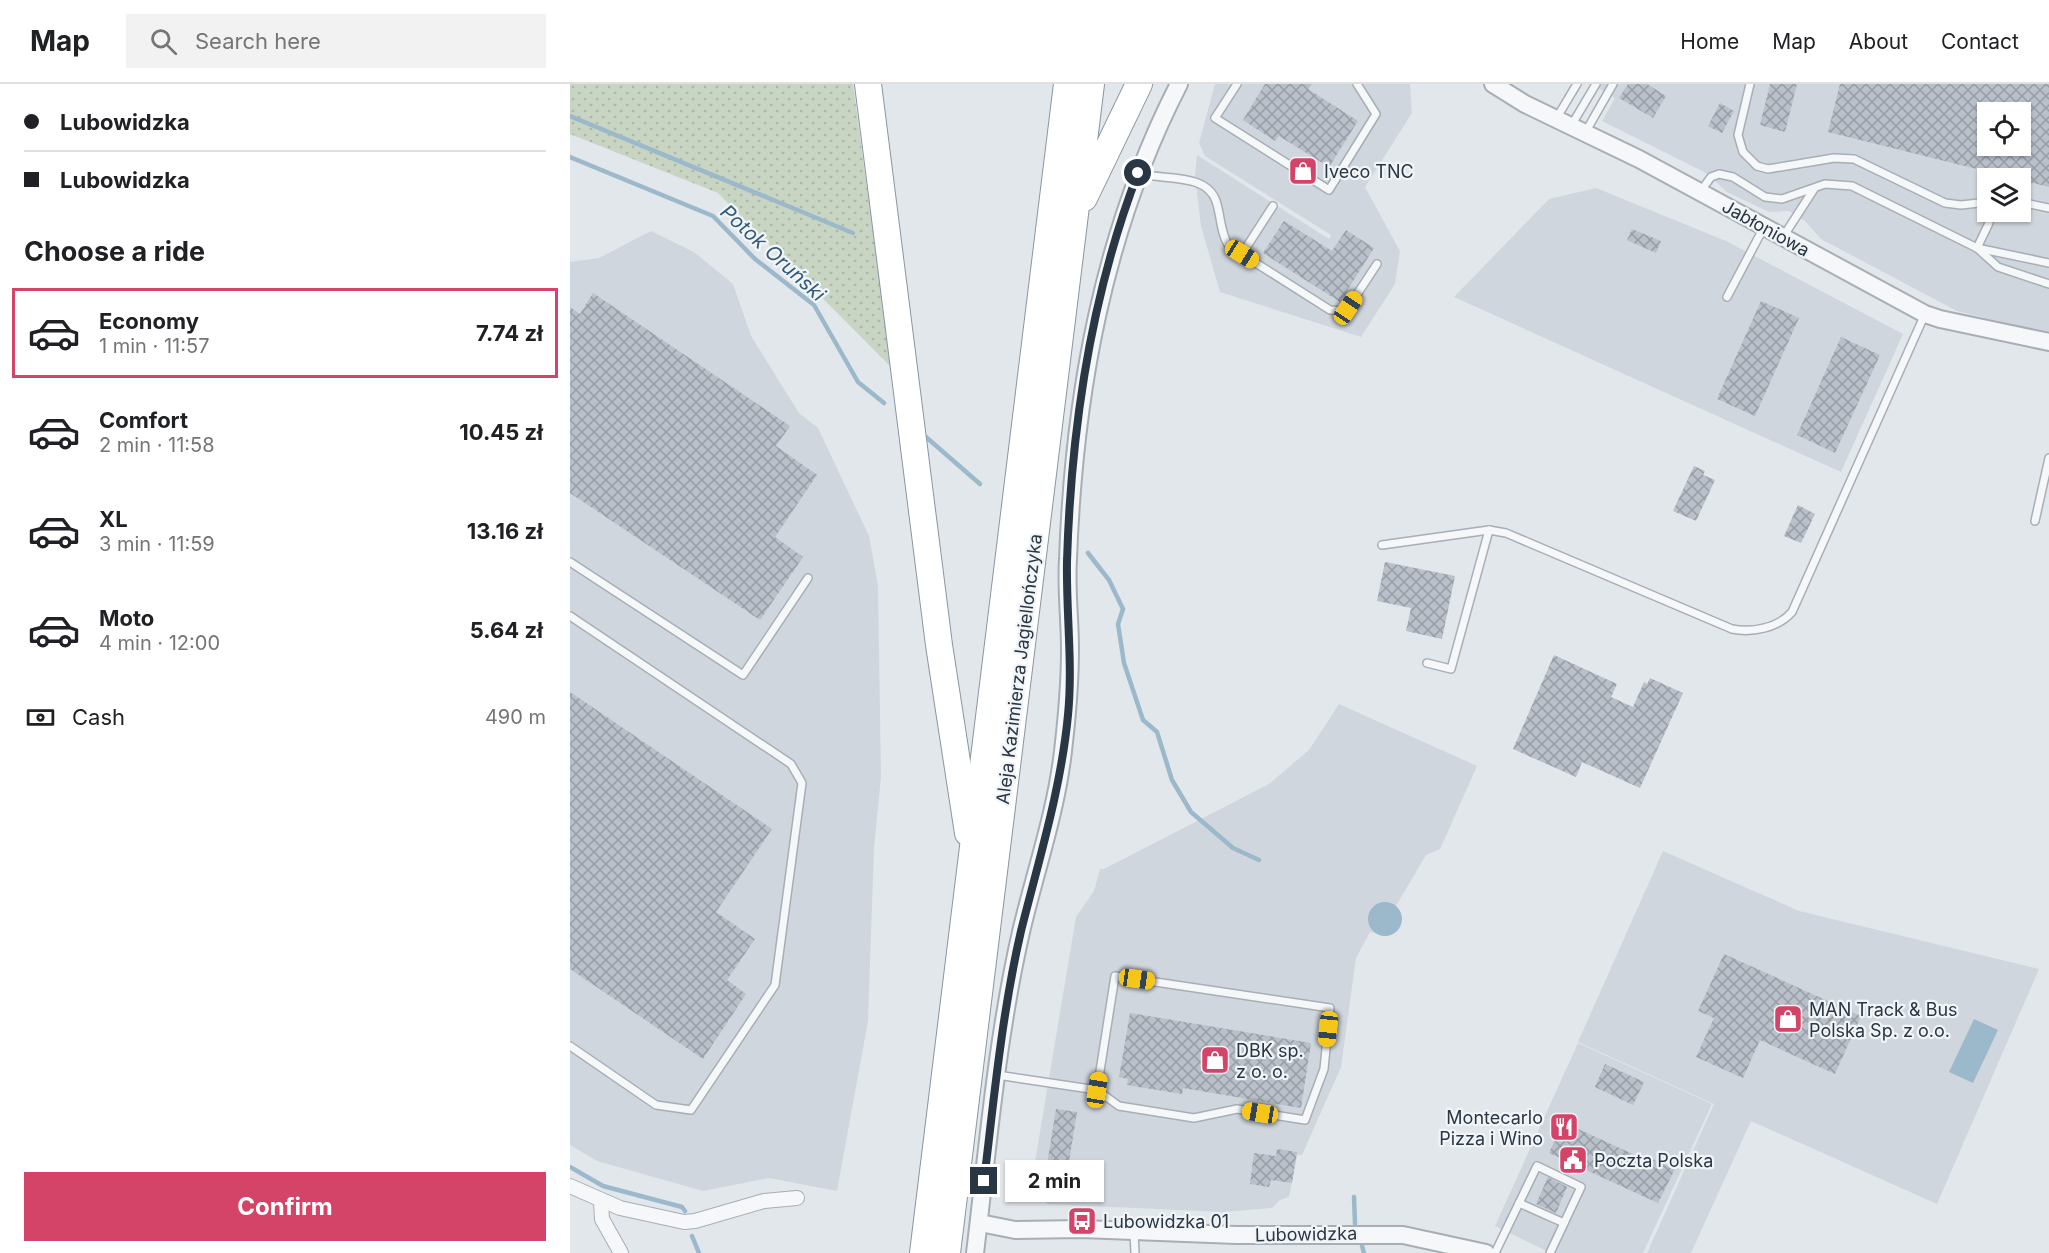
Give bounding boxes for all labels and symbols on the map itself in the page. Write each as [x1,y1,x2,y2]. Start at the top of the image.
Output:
shop icon: Iveco TNC [1287,155,1319,187]
route start [1124,159,1151,186]
place label: Iveco TNC [1324,161,1414,182]
street label: Jabłoniowa [1719,195,1813,261]
water label: Potok Oruński [716,200,831,307]
car [1222,237,1262,271]
car [1330,288,1366,328]
street label: Aleja Kazimierza Jagiellończyka [992,533,1046,805]
car [1118,968,1156,990]
place label: MAN Track & Bus Polska Sp. z o.o. [1809,999,1958,1041]
shop icon: MAN Track & Bus Polska Sp. z o.o. [1772,1003,1804,1035]
car [1317,1010,1339,1048]
place label: DBK sp. z o. o. [1236,1040,1304,1082]
shop icon: DBK sp. z o. o. [1199,1044,1231,1076]
car [1085,1071,1109,1109]
car [1241,1101,1279,1125]
place label: Montecarlo Pizza i Wino [1439,1107,1543,1149]
restaurant icon: Montecarlo Pizza i Wino [1548,1111,1580,1143]
public building icon: Poczta Polska [1557,1144,1589,1176]
place label: Poczta Polska [1594,1150,1713,1171]
callout: 2 min [1005,1160,1104,1202]
route end [970,1167,997,1194]
bus stop icon: Lubowidzka 01 [1066,1205,1098,1237]
place label: Lubowidzka 01 [1103,1211,1229,1232]
street label: Lubowidzka [1255,1223,1357,1245]

